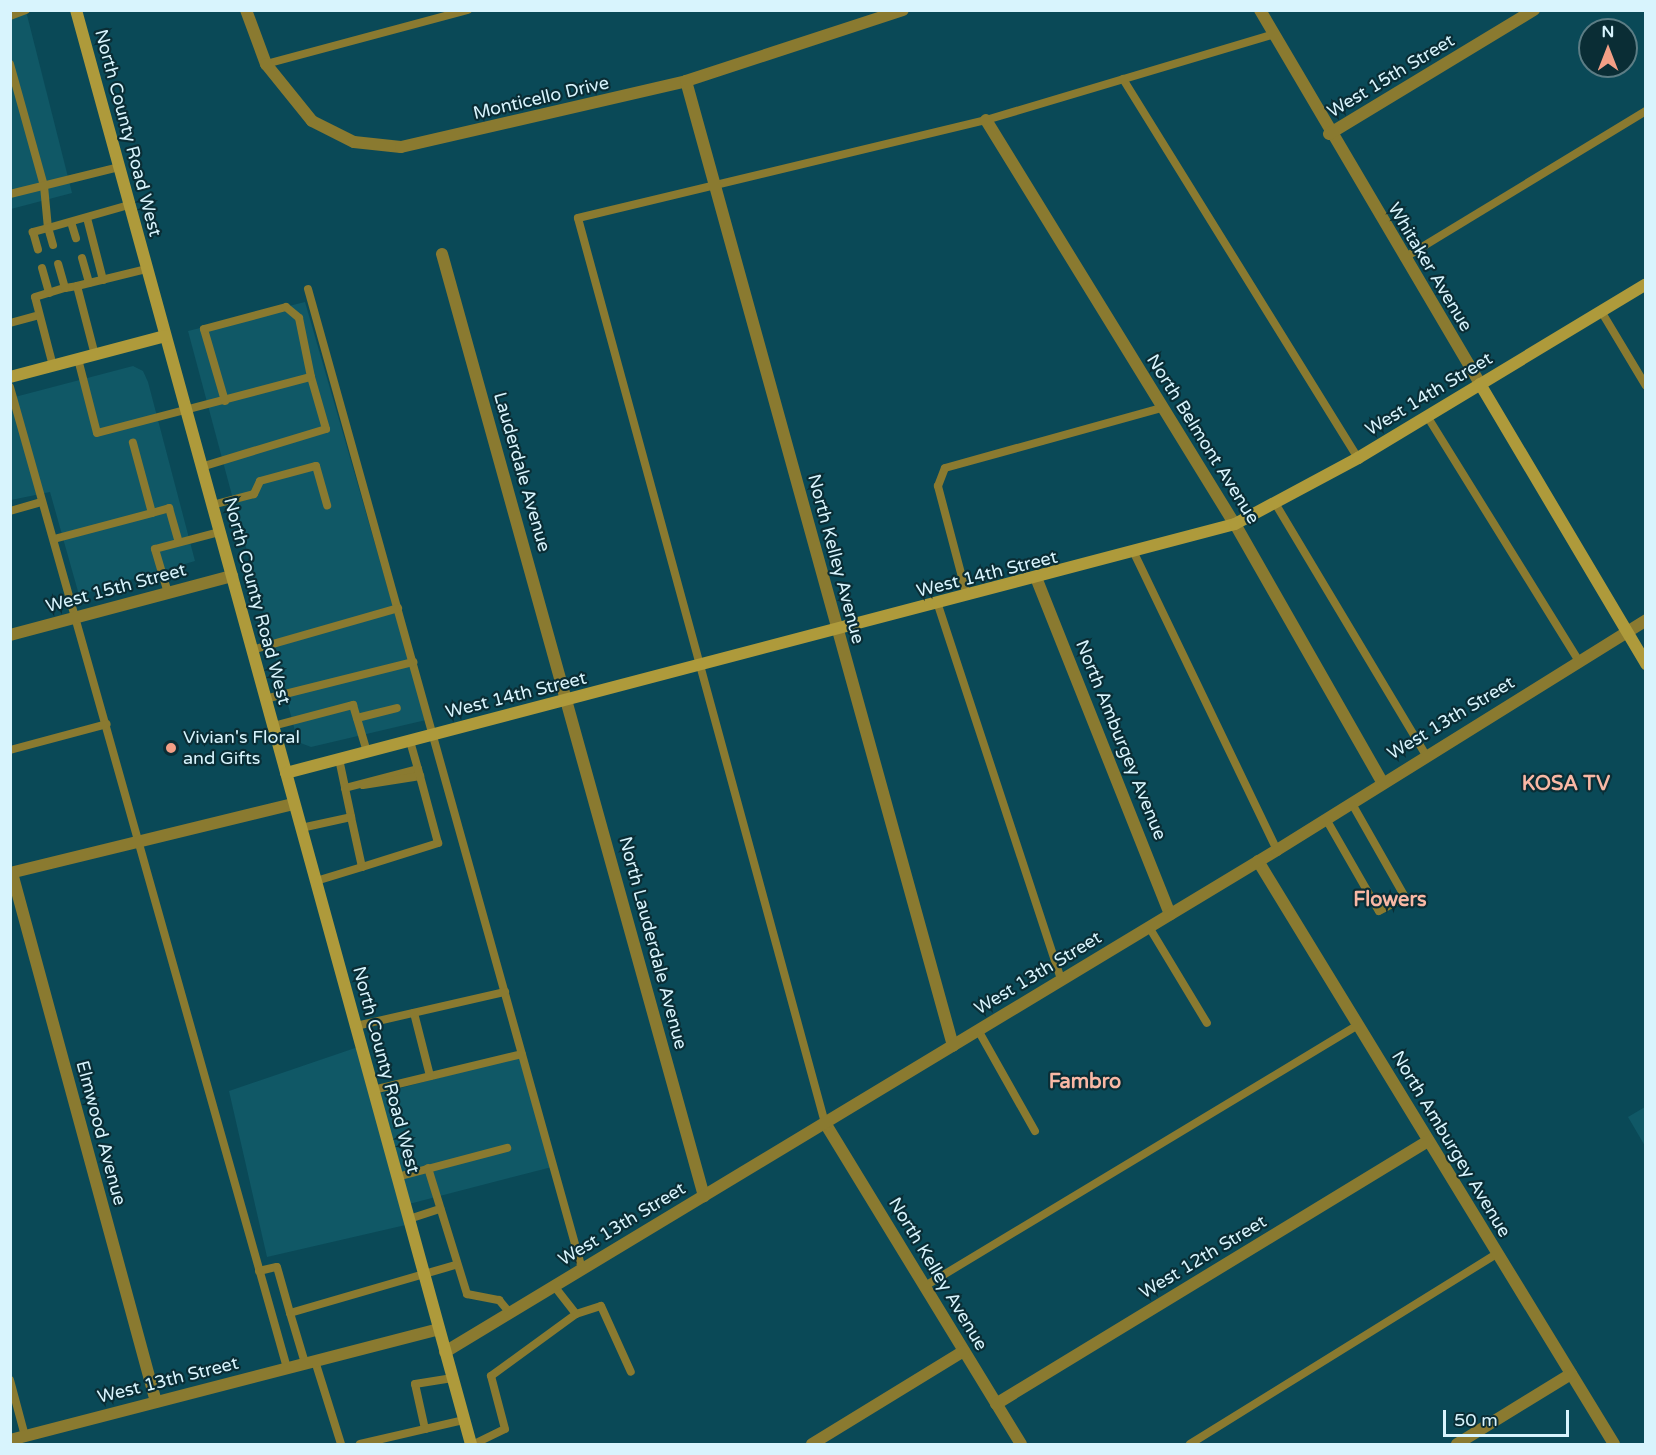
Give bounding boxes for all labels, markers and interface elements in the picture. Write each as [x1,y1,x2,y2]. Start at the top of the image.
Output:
north arrow [1578,18,1638,78]
text: N [1602,22,1614,42]
street label: North County Road West [90,27,166,239]
street label: West 15th Street [1324,30,1458,122]
street label: Monticello Drive [471,72,611,124]
street label: Whitaker Avenue [1383,199,1477,335]
street label: West 14th Street [1362,348,1496,440]
street label: North Belmont Avenue [1142,350,1264,528]
street label: Lauderdale Avenue [489,390,555,554]
street label: North Kelley Avenue [803,472,869,646]
street label: North County Road West [219,495,295,707]
street label: West 14th Street [914,546,1060,602]
street label: West 15th Street [44,559,188,617]
street label: North Amburgey Avenue [1071,637,1171,843]
street label: West 14th Street [443,667,589,723]
street label: West 13th Street [1384,672,1518,764]
place label: Vivian's Floral and Gifts [183,727,300,770]
marker: Vivian's Floral and Gifts [164,741,178,755]
district label: KOSA TV [1522,772,1610,796]
street label: North Lauderdale Avenue [614,834,692,1052]
district label: Flowers [1353,888,1427,912]
street label: West 13th Street [971,927,1105,1019]
street label: North County Road West [348,964,424,1176]
street label: North Amburgey Avenue [1387,1047,1515,1241]
street label: Elmwood Avenue [71,1058,131,1208]
district label: Fambro [1049,1070,1121,1094]
street label: West 13th Street [555,1178,689,1270]
street label: North Kelley Avenue [884,1194,992,1354]
street label: West 12th Street [1136,1211,1270,1303]
street label: West 13th Street [95,1352,241,1408]
scale bar [1446,1398,1572,1436]
text: 50 m [1454,1409,1498,1431]

